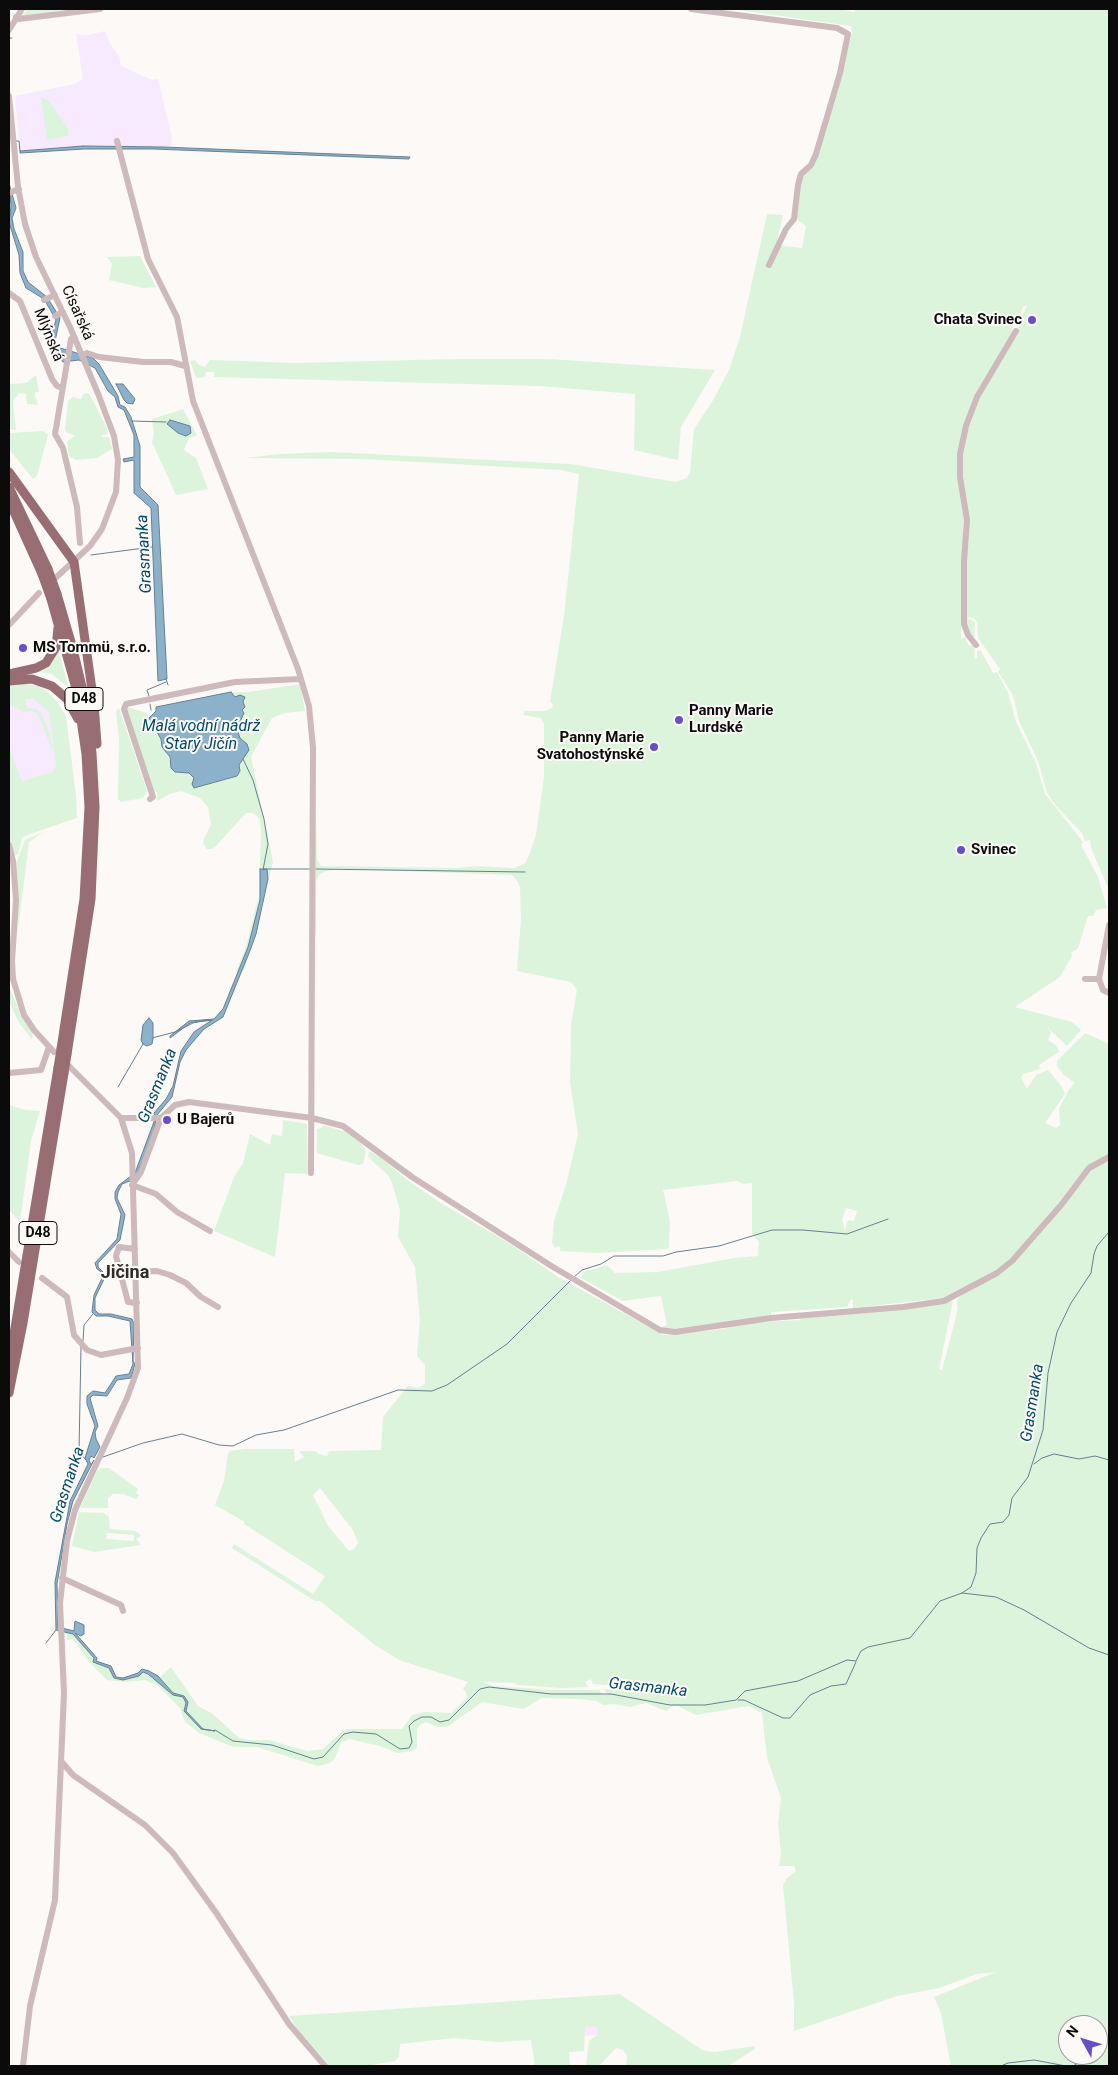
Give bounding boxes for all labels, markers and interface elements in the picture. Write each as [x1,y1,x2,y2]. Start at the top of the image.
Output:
street label: Císařská [57,283,97,343]
street label: Mlýnská [29,306,67,364]
place label: Chata Svinec [934,311,1022,329]
marker: Chata Svinec [1026,314,1038,326]
water label: Grasmanka [133,514,157,594]
place label: MS Tommü, s.r.o. [33,639,151,657]
marker: MS Tommü, s.r.o. [17,642,29,654]
road number: D48 [65,688,103,711]
place label: Panny Marie Lurdské [689,702,773,737]
marker: Panny Marie Lurdské [673,714,685,726]
water label: Malá vodní nádrž Starý Jičín [142,717,260,755]
place label: Panny Marie Svatohostýnské [537,729,644,764]
marker: Panny Marie Svatohostýnské [648,741,660,753]
place label: Svinec [971,841,1016,859]
marker: Svinec [955,844,967,856]
water label: Grasmanka [134,1046,182,1126]
place label: U Bajerů [177,1111,234,1129]
marker: U Bajerů [161,1114,173,1126]
road number: D48 [19,1222,57,1244]
district label: Jičina [101,1262,149,1284]
water label: Grasmanka [1017,1363,1049,1443]
water label: Grasmanka [47,1445,89,1525]
water label: Grasmanka [608,1674,688,1702]
north arrow [1058,2015,1108,2065]
text: N [1063,2022,1081,2040]

